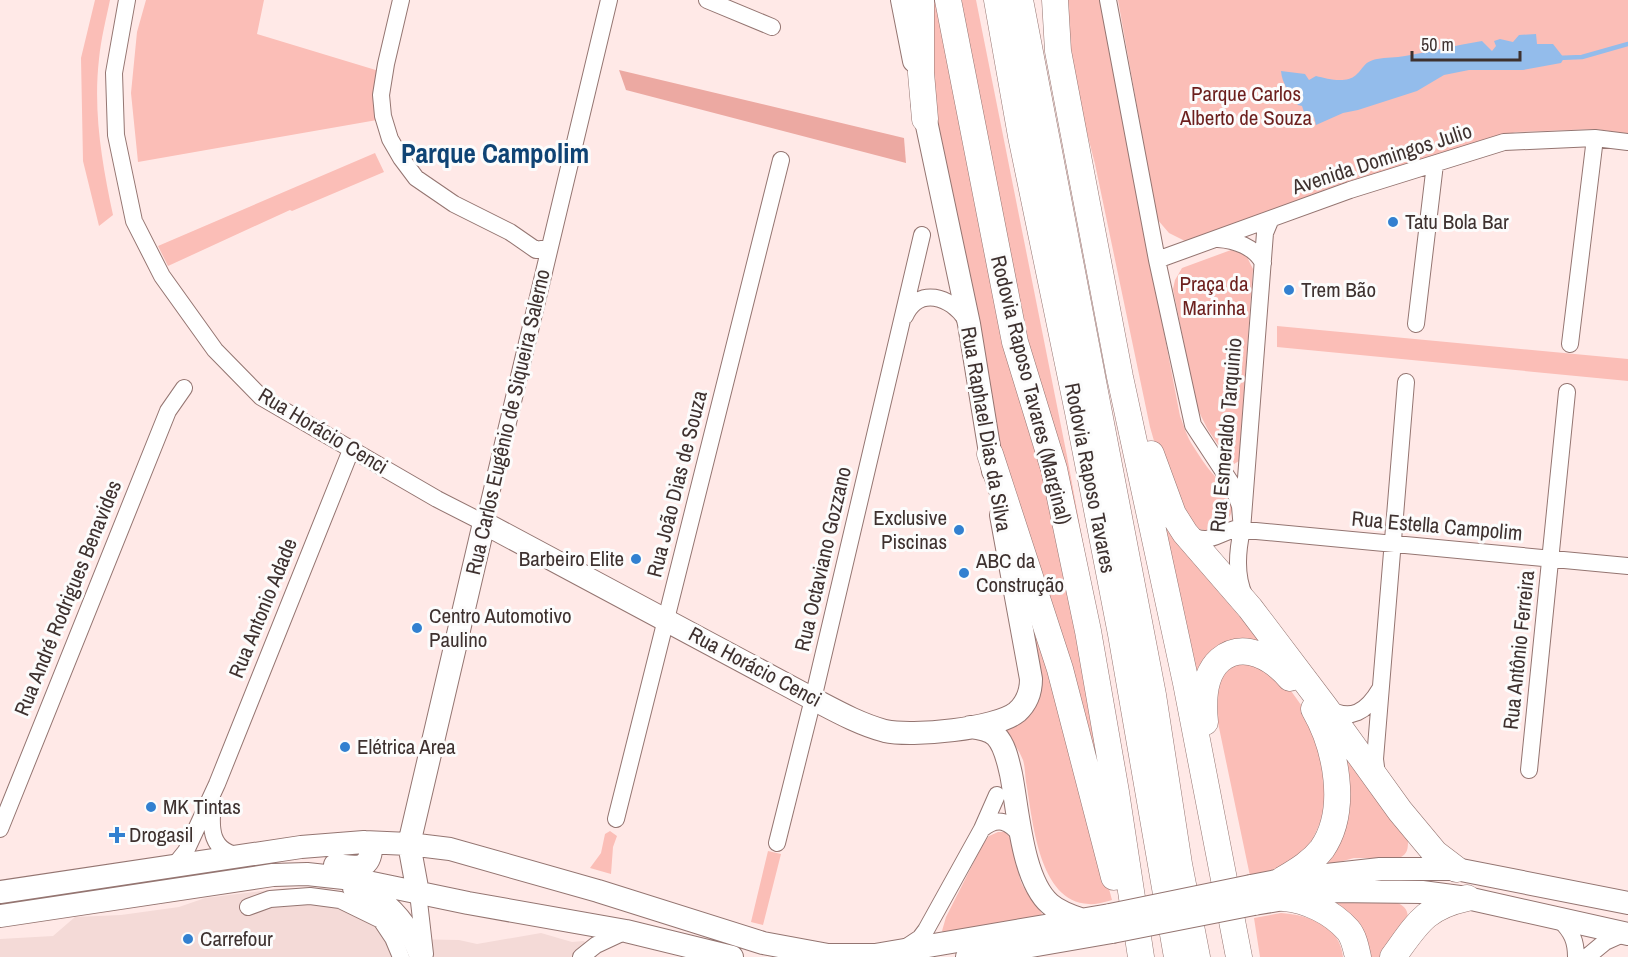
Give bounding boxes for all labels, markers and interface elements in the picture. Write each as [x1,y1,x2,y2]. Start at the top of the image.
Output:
scale bar [1412,24,1520,62]
text: 50 m [1421,32,1454,57]
park label: Parque Carlos Alberto de Souza [1179,79,1312,132]
street label: Avenida Domingos Julio [1287,116,1475,202]
district label: Parque Campolim [401,135,589,171]
place label: Tatu Bola Bar [1405,207,1509,236]
marker: Tatu Bola Bar [1386,215,1400,229]
street label: Rodovia Raposo Tavares (Marginal) [984,252,1079,528]
street label: Rua Carlos Eugênio de Siqueira Salerno [458,266,557,578]
park label: Praça da Marinha [1180,269,1249,322]
place label: Trem Bão [1301,275,1376,304]
marker: Trem Bão [1282,283,1296,297]
street label: Rua Raphael Dias da Silva [954,324,1019,534]
street label: Rua Esmeraldo Tarquinio [1203,336,1248,534]
street label: Rua Horácio Cenci [253,380,393,481]
street label: Rodovia Raposo Tavares [1058,380,1123,576]
street label: Rua João Dias de Souza [639,387,714,580]
street label: Rua Octaviano Gozzano [787,464,858,654]
street label: Rua André Rodrigues Benavides [7,476,128,720]
place label: Exclusive Piscinas [873,503,947,556]
street label: Rua Estella Campolim [1350,504,1524,547]
marker: Exclusive Piscinas [952,523,966,537]
street label: Rua Antonio Adade [221,534,304,682]
place label: Barbeiro Elite [519,544,624,573]
place label: ABC da Construção [975,546,1064,599]
marker: Barbeiro Elite [629,552,643,566]
marker: ABC da Construção [957,566,971,580]
street label: Rua Antônio Ferreira [1496,568,1541,731]
place label: Centro Automotivo Paulino [429,601,572,654]
street label: Rua Horácio Cenci [684,619,827,714]
marker: Centro Automotivo Paulino [410,621,424,635]
place label: Elétrica Area [357,732,456,761]
marker: Elétrica Area [338,740,352,754]
place label: MK Tintas [163,792,241,821]
marker: MK Tintas [144,800,158,814]
place label: Drogasil [129,820,193,849]
marker: Drogasil [110,828,124,842]
place label: Carrefour [200,924,273,953]
marker: Carrefour [181,932,195,946]

